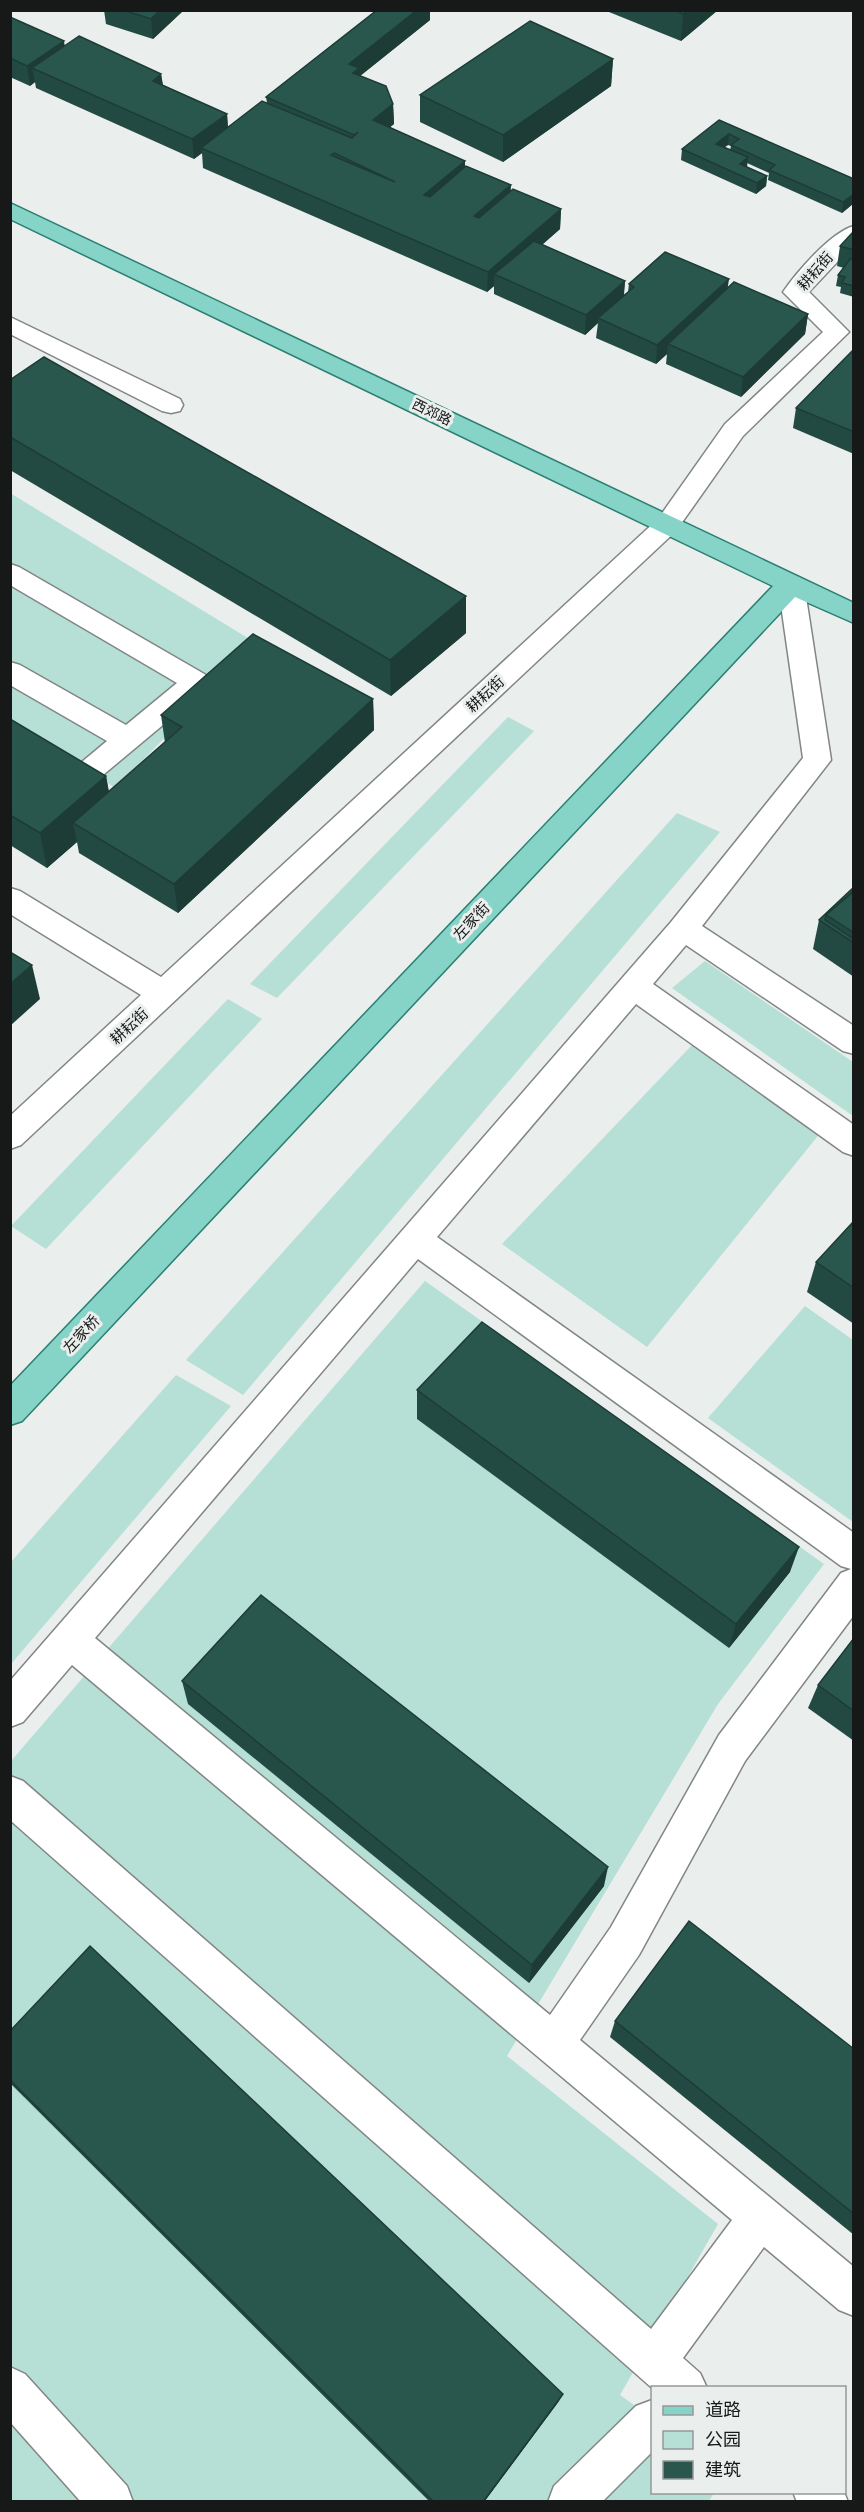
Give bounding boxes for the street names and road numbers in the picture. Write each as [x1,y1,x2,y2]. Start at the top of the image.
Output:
street label: 耕耘街 [792,247,838,295]
street label: 西郊路 [409,394,455,430]
street label: 耕耘街 [461,671,509,717]
street label: 左家街 [448,897,494,945]
street label: 耕耘街 [105,1003,153,1049]
street label: 左家桥 [58,1310,104,1358]

